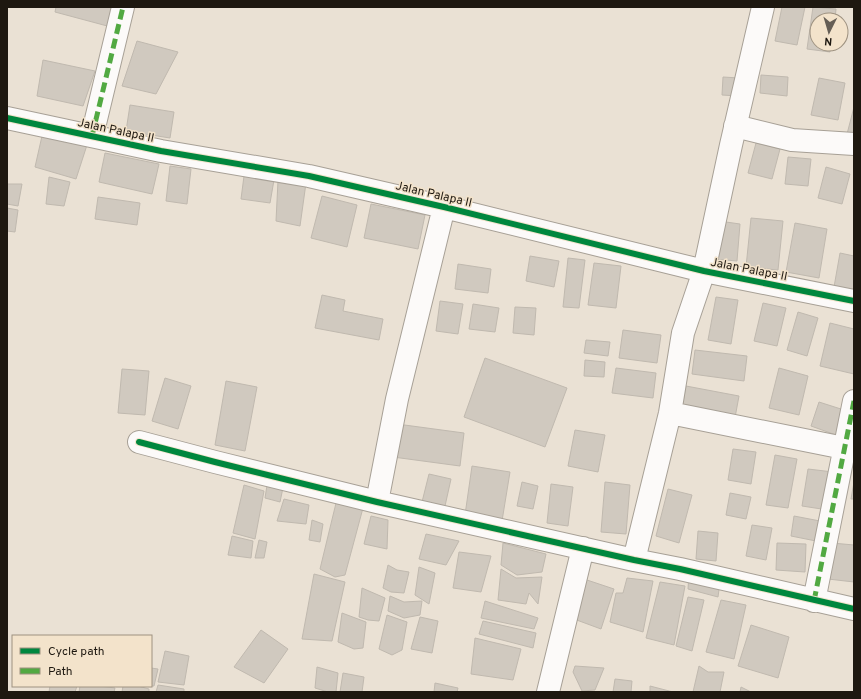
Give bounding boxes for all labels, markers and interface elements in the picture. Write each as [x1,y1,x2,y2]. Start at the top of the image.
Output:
north arrow [809,12,849,52]
text: N [824,34,833,48]
street label: Jalan Palapa II [76,115,156,147]
street label: Jalan Palapa II [394,178,474,212]
street label: Jalan Palapa II [709,255,789,285]
legend [12,635,152,687]
text: Cycle path [48,644,105,660]
text: Path [48,664,73,680]

